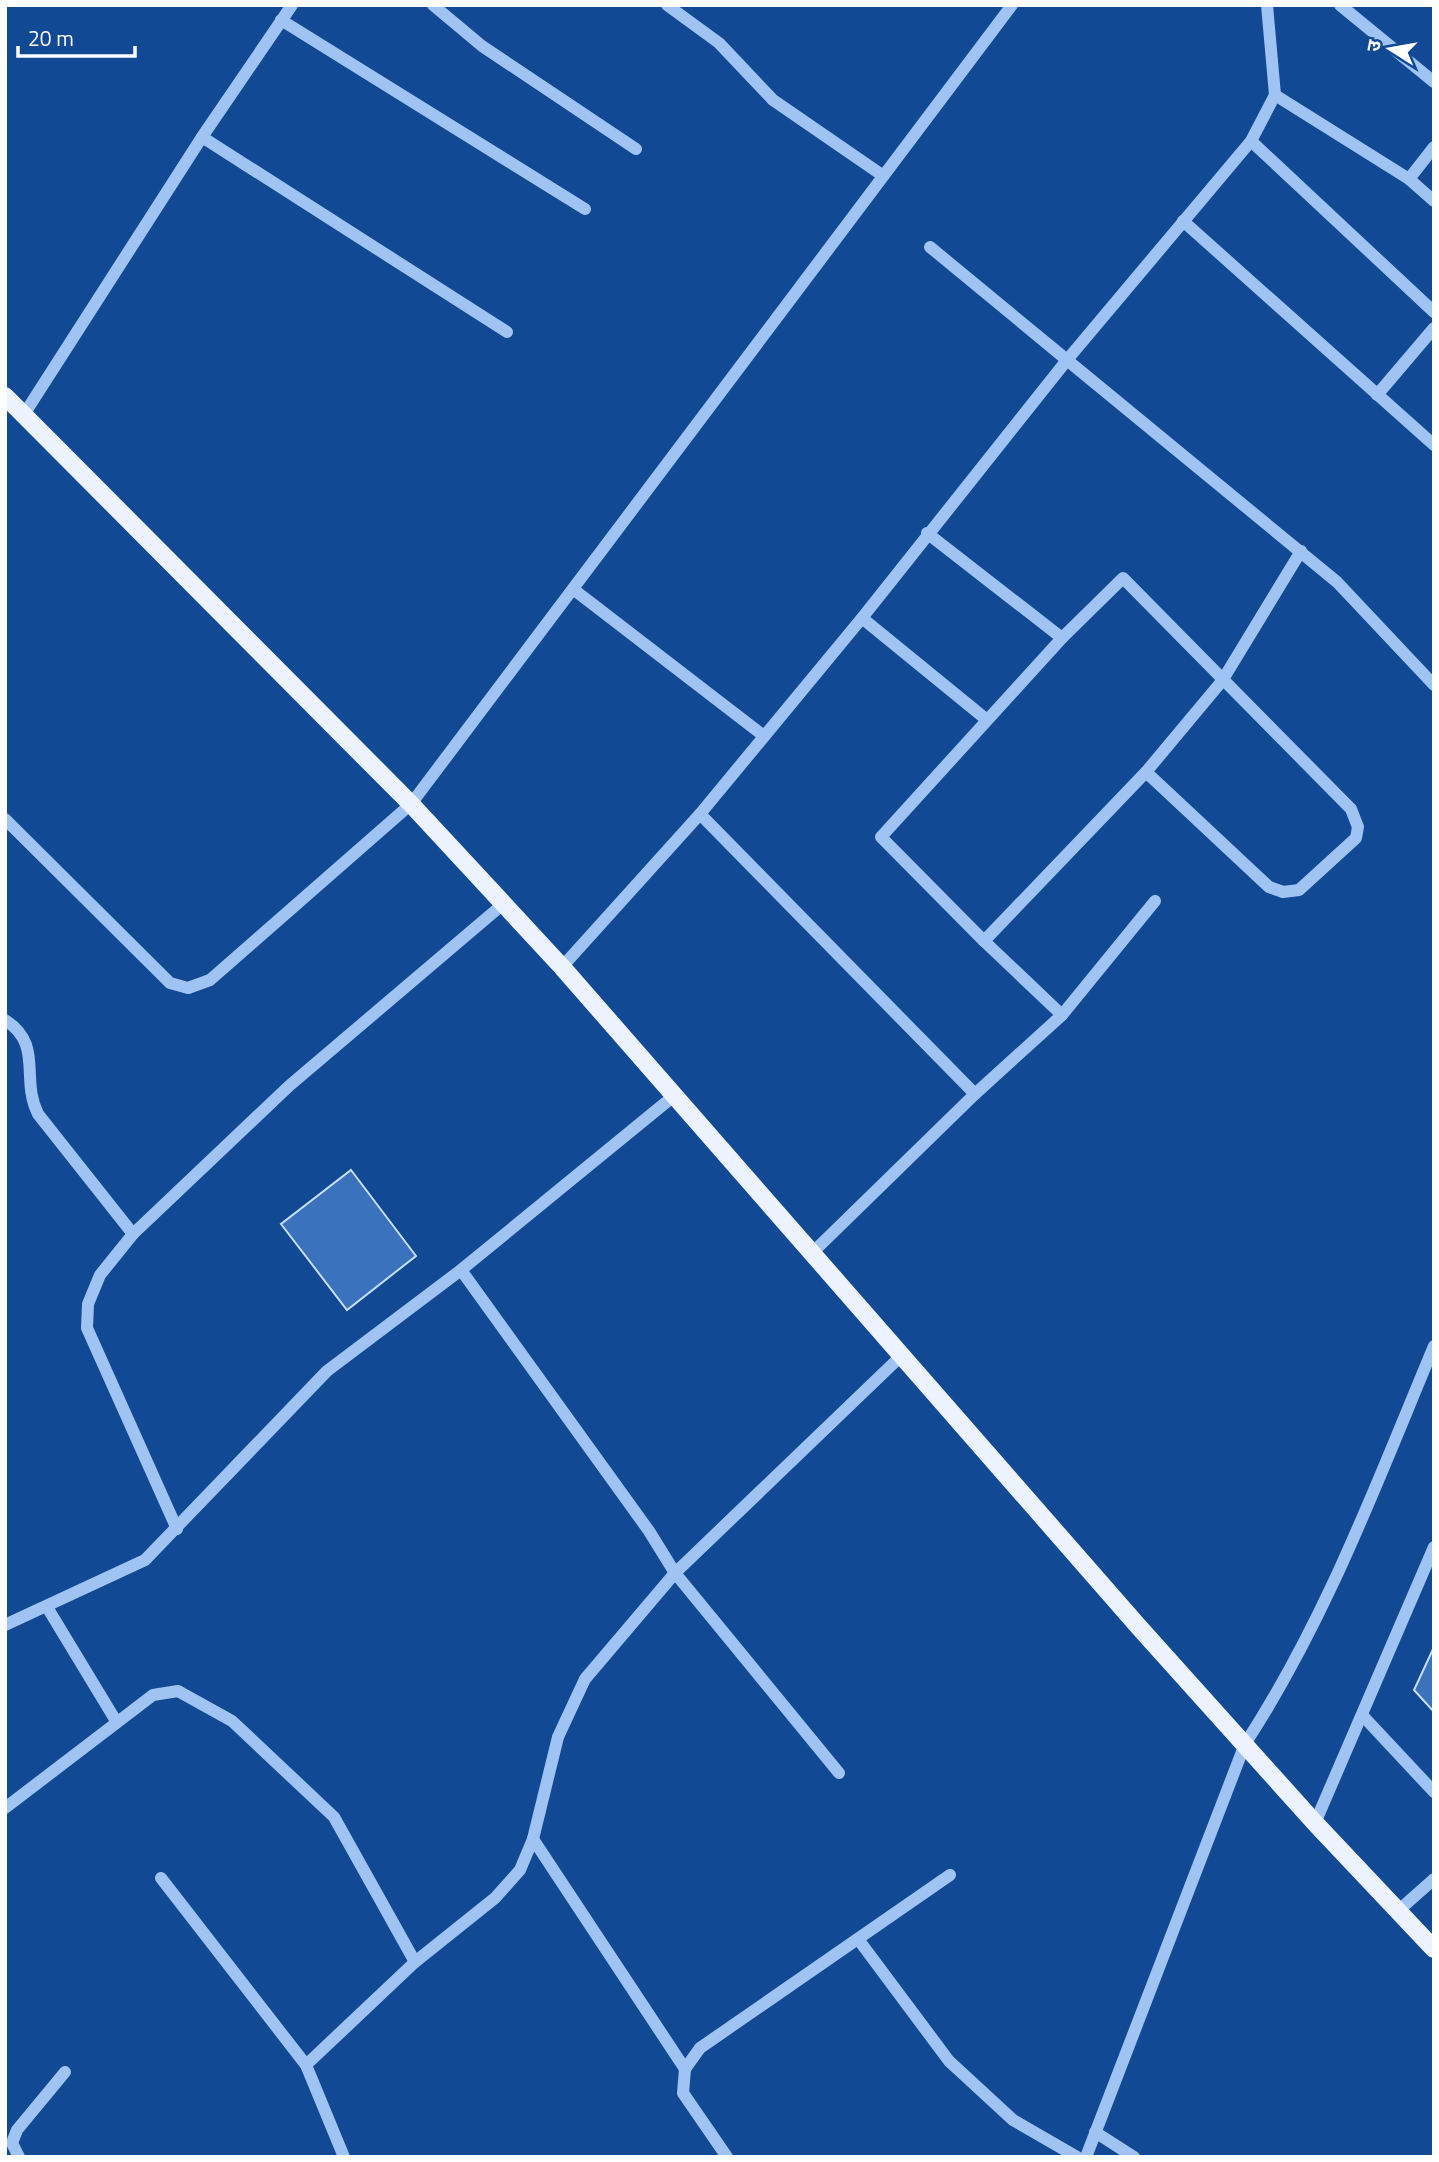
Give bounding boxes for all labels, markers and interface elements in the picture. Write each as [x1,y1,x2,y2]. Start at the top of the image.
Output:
scale bar [18,14,135,58]
north arrow [1355,14,1425,84]
text: 20 m [28,22,74,54]
text: उ [1358,37,1388,54]

